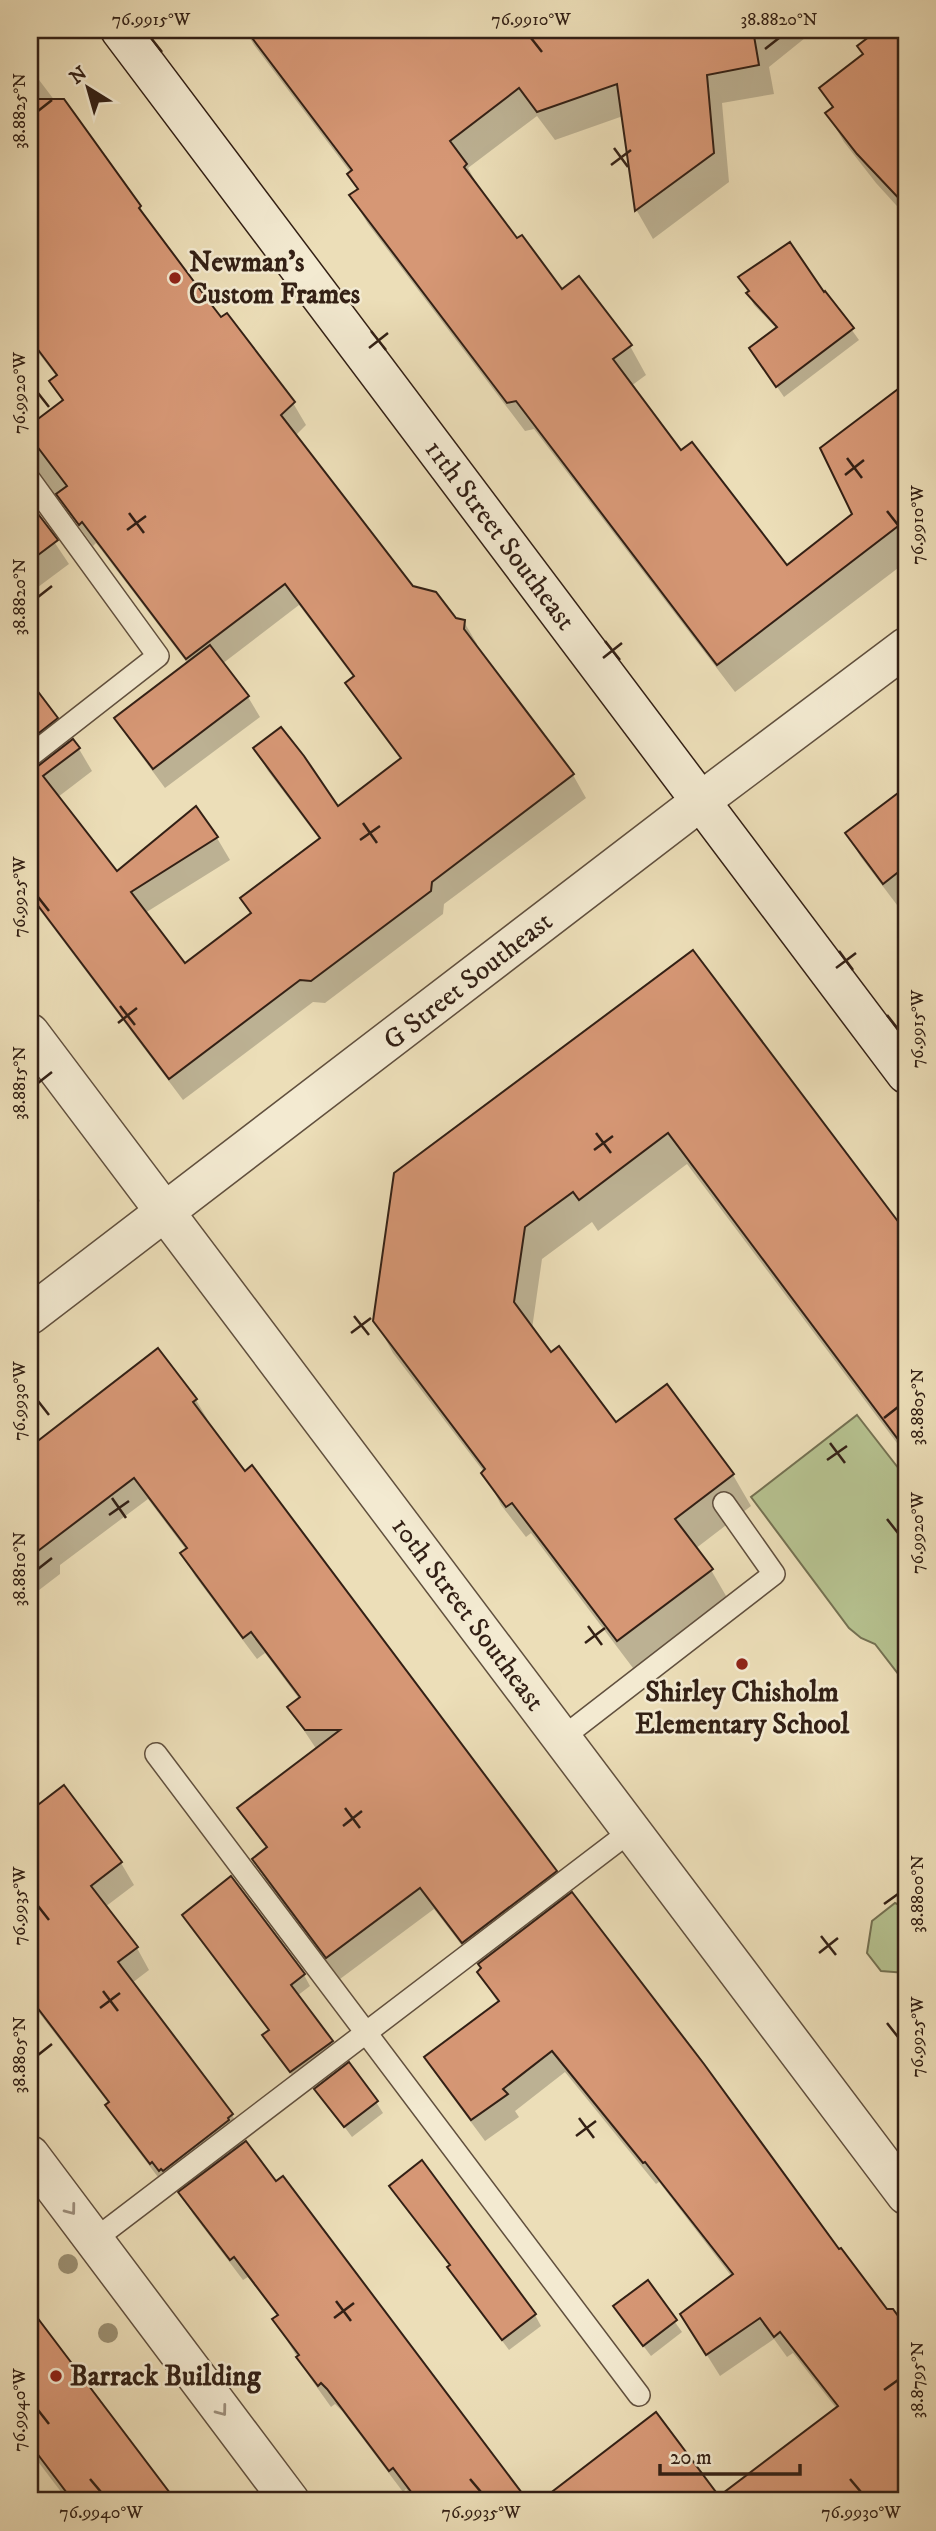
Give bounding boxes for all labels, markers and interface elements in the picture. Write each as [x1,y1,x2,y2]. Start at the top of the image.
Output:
text: 76.9915°W [112,9,191,31]
text: 76.9910°W [491,9,571,31]
text: 38.8820°N [740,9,818,31]
north arrow [52,52,122,122]
text: N [66,62,92,90]
text: 38.8825°N [9,73,31,149]
place label: Newman's Custom Frames [189,245,361,312]
marker: Newman's Custom Frames [167,270,183,286]
text: 76.9920°W [9,352,31,434]
street label: 11th Street Southeast [417,433,583,637]
text: 76.9910°W [907,485,929,565]
text: 38.8820°N [9,558,31,636]
text: 76.9925°W [9,856,31,937]
street label: G Street Southeast [376,904,560,1058]
text: 76.9915°W [907,989,929,1068]
text: 38.8815°N [9,1046,31,1120]
text: 76.9930°W [9,1361,31,1441]
text: 38.8805°N [907,1368,929,1446]
text: 76.9920°W [907,1492,929,1574]
street label: 10th Street Southeast [384,1510,553,1718]
text: 38.8810°N [9,1531,31,1606]
marker: Shirley Chisholm Elementary School [734,1656,750,1672]
place label: Shirley Chisholm Elementary School [635,1675,850,1742]
text: 38.8800°N [907,1855,929,1933]
text: 76.9935°W [9,1866,31,1945]
text: 76.9925°W [907,1996,929,2077]
text: 38.8805°N [9,2016,31,2094]
one-way arrow [62,2202,75,2214]
text: 38.8795°N [907,2341,929,2418]
place label: Barrack Building [70,2359,262,2394]
text: 76.9940°W [9,2368,31,2452]
marker: Barrack Building [48,2368,64,2384]
one-way arrow [214,2403,227,2416]
scale bar [660,2433,800,2477]
text: 20 m [670,2445,712,2471]
text: 76.9940°W [59,2502,143,2524]
text: 76.9935°W [442,2502,521,2524]
text: 76.9930°W [821,2502,901,2524]

